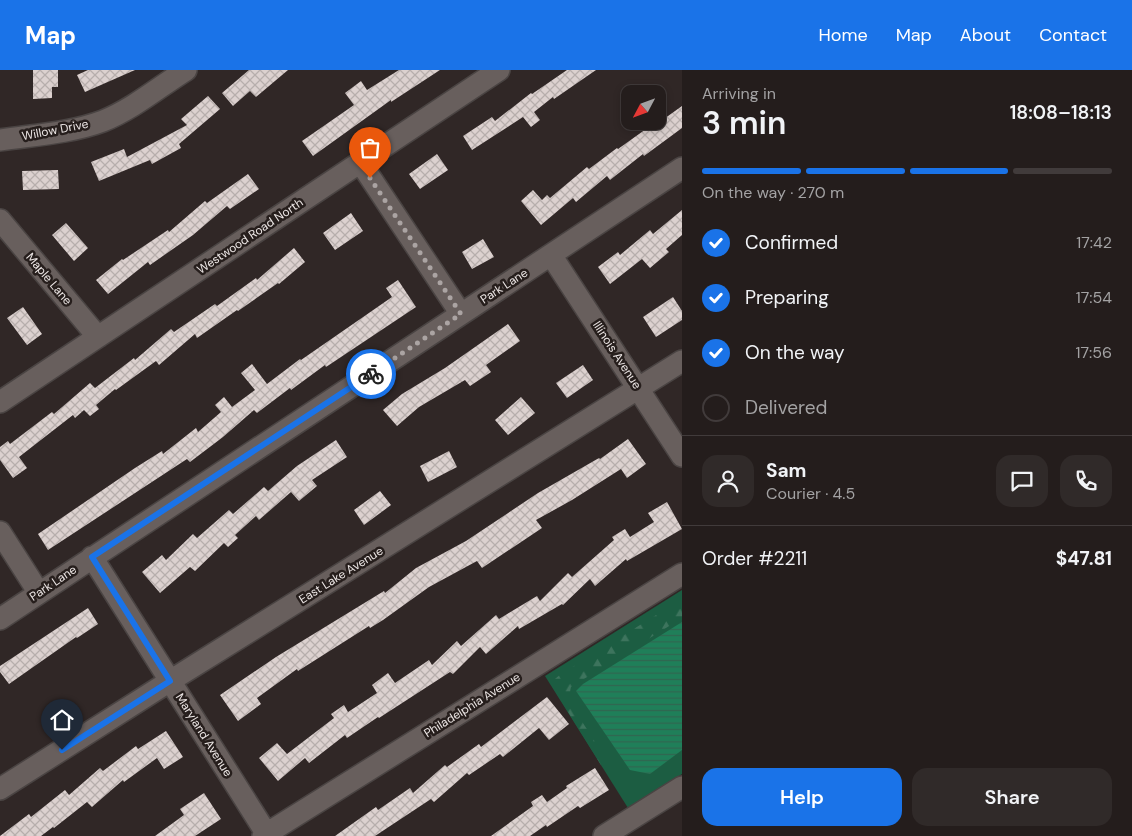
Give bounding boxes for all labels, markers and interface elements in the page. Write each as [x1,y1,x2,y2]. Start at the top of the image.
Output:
text: Map [25,20,76,51]
text: Home [818,23,868,47]
text: Map [896,23,932,47]
text: About [960,23,1011,47]
text: Contact [1039,23,1107,47]
text: Arriving in [702,83,776,104]
north arrow [621,85,666,130]
map controls [621,85,666,130]
text: 18:08–18:13 [1010,100,1112,125]
text: 3 min [702,102,786,144]
street label: Willow Drive [20,116,90,144]
pin [349,127,391,178]
icon: bag [356,134,384,162]
text: On the way · 270 m [702,182,844,203]
street label: Westwood Road North [194,194,306,278]
icon: check [702,229,730,257]
text: Confirmed [745,230,838,255]
text: 17:42 [1076,232,1112,253]
street label: Maple Lane [23,250,76,309]
street label: Park Lane [477,265,531,307]
icon: check [702,284,730,312]
text: Preparing [745,285,829,310]
text: 17:54 [1076,287,1112,308]
street label: Illinois Avenue [589,318,645,392]
icon: check [702,339,730,367]
text: On the way [745,340,845,365]
text: 17:56 [1075,342,1112,363]
courier [346,349,396,399]
icon: bike [357,360,385,388]
text: Delivered [745,395,827,420]
button: person [702,455,754,507]
button: chat [996,455,1048,507]
button: phone [1060,455,1112,507]
text: Sam [766,458,807,483]
text: Courier · 4.5 [766,483,855,504]
street label: East Lake Avenue [296,543,386,607]
text: Order #2211 [702,546,807,571]
text: $47.81 [1056,546,1112,571]
street label: Park Lane [26,561,80,605]
street label: Philadelphia Avenue [421,669,523,741]
street label: Maryland Avenue [172,690,236,780]
pin [41,699,83,750]
icon: home [48,706,76,734]
button: Help [702,768,902,826]
button: Share [912,768,1112,826]

